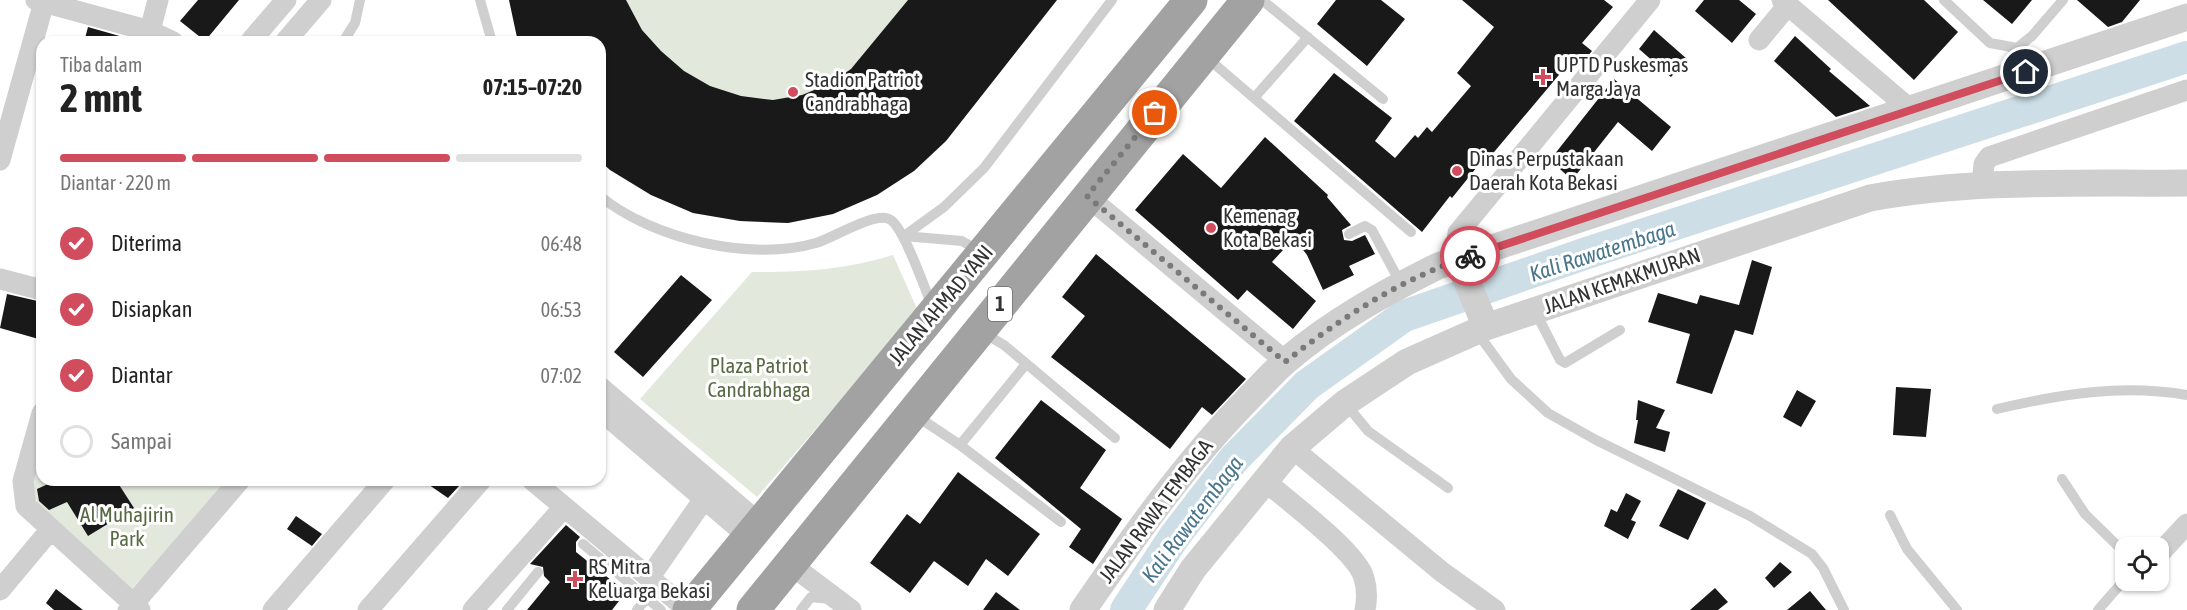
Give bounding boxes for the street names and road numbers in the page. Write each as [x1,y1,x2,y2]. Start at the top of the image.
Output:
street label: JALAN AHMAD YANI [883,240,997,369]
street label: JALAN KEMAKMURAN [1540,242,1703,318]
road number: 1 [988,287,1012,321]
street label: JALAN RAWA TEMBAGA [1094,434,1217,587]

